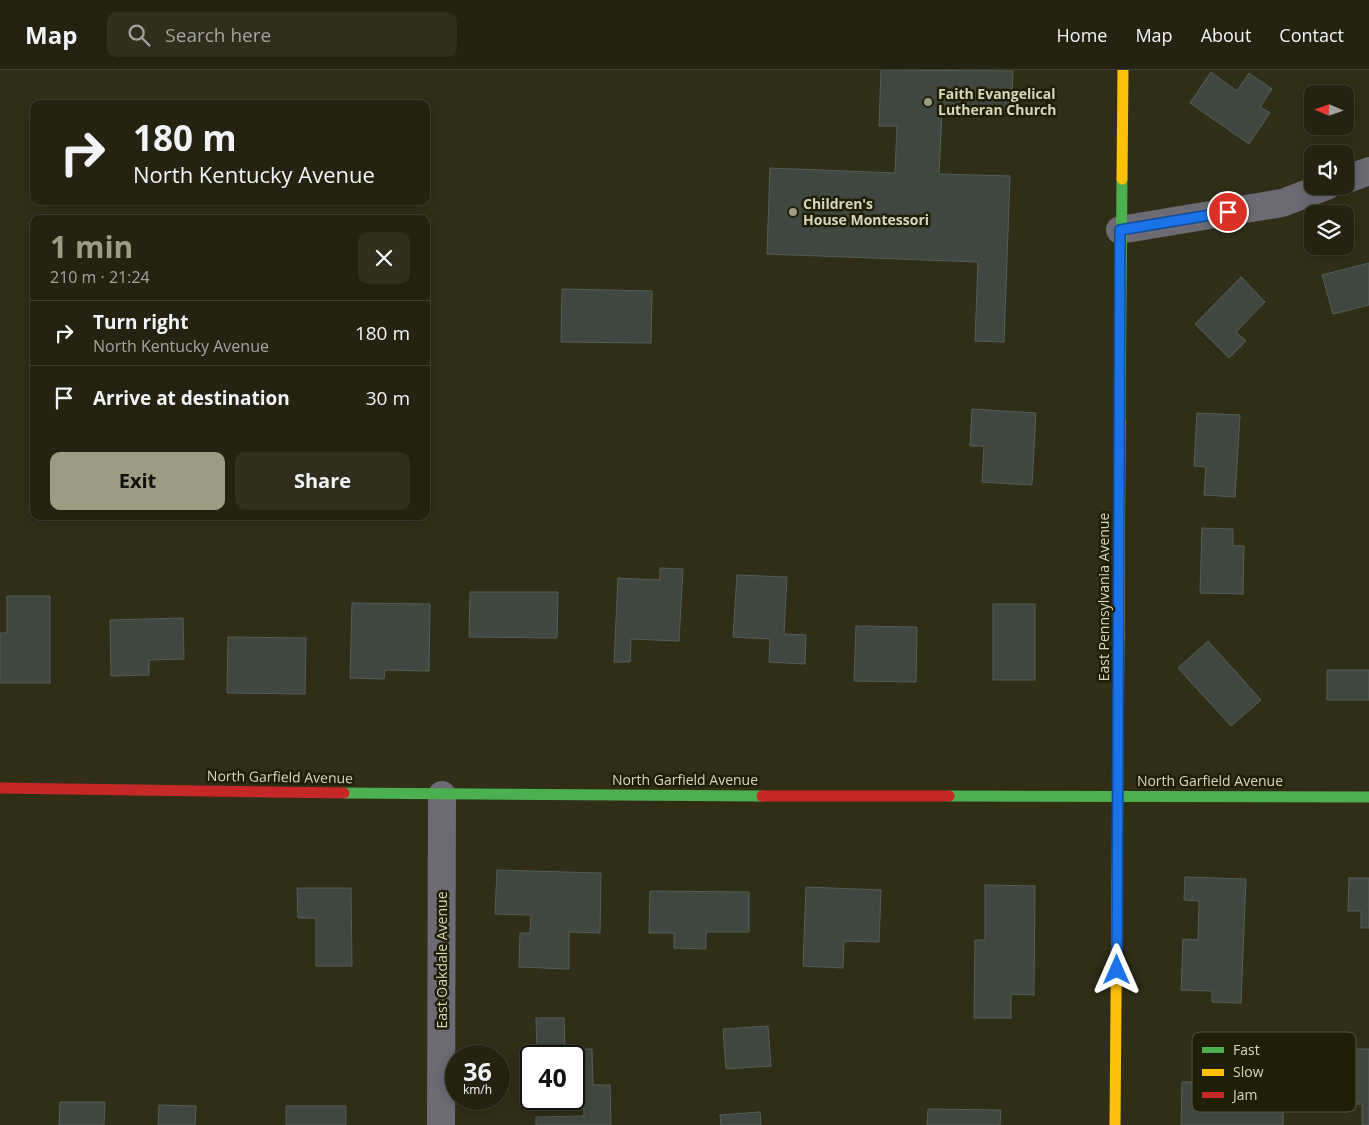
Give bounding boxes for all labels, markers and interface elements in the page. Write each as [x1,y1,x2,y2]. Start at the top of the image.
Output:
search box [107,12,457,57]
text: Map [25,18,77,51]
icon: search [125,21,153,49]
text: Search here [165,22,271,48]
text: Home [1057,23,1107,47]
text: Map [1135,23,1173,47]
text: About [1201,23,1251,47]
text: Contact [1279,23,1344,47]
place label: Faith Evangelical Lutheran Church [938,84,1056,119]
north arrow [1304,85,1354,135]
map controls [1304,85,1354,255]
marker: Faith Evangelical Lutheran Church [922,96,934,108]
text: 180 m [133,114,237,161]
icon: right [50,120,115,185]
button: sound [1304,145,1354,195]
text: North Kentucky Avenue [133,159,375,189]
pin [1207,191,1249,233]
place label: Children's House Montessori [803,194,929,229]
icon: arrive [1214,198,1242,226]
button: layers [1304,205,1354,255]
marker: Children's House Montessori [787,206,799,218]
text: 1 min [50,226,133,267]
button: close [358,232,410,284]
text: 210 m · 21:24 [50,266,150,288]
text: Turn right [93,309,188,335]
icon: right [50,319,78,347]
text: 180 m [355,320,410,346]
text: North Kentucky Avenue [93,335,269,357]
icon: arrive [50,384,78,412]
text: Arrive at destination [93,385,290,411]
text: 30 m [366,385,410,411]
button: Exit [50,452,225,510]
button: Share [235,452,410,510]
street label: East Pennsylvania Avenue [1094,513,1113,681]
street label: North Garfield Avenue [207,766,353,787]
street label: North Garfield Avenue [612,770,758,789]
street label: North Garfield Avenue [1137,771,1283,790]
street label: East Oakdale Avenue [432,891,451,1029]
position arrow [1090,943,1142,995]
legend [1192,1032,1356,1112]
text: Fast [1233,1040,1260,1059]
speed limit sign: 40 [520,1045,585,1110]
text: 36 [463,1054,492,1088]
text: Slow [1233,1062,1264,1081]
text: km/h [463,1081,492,1098]
text: Jam [1231,1085,1258,1104]

